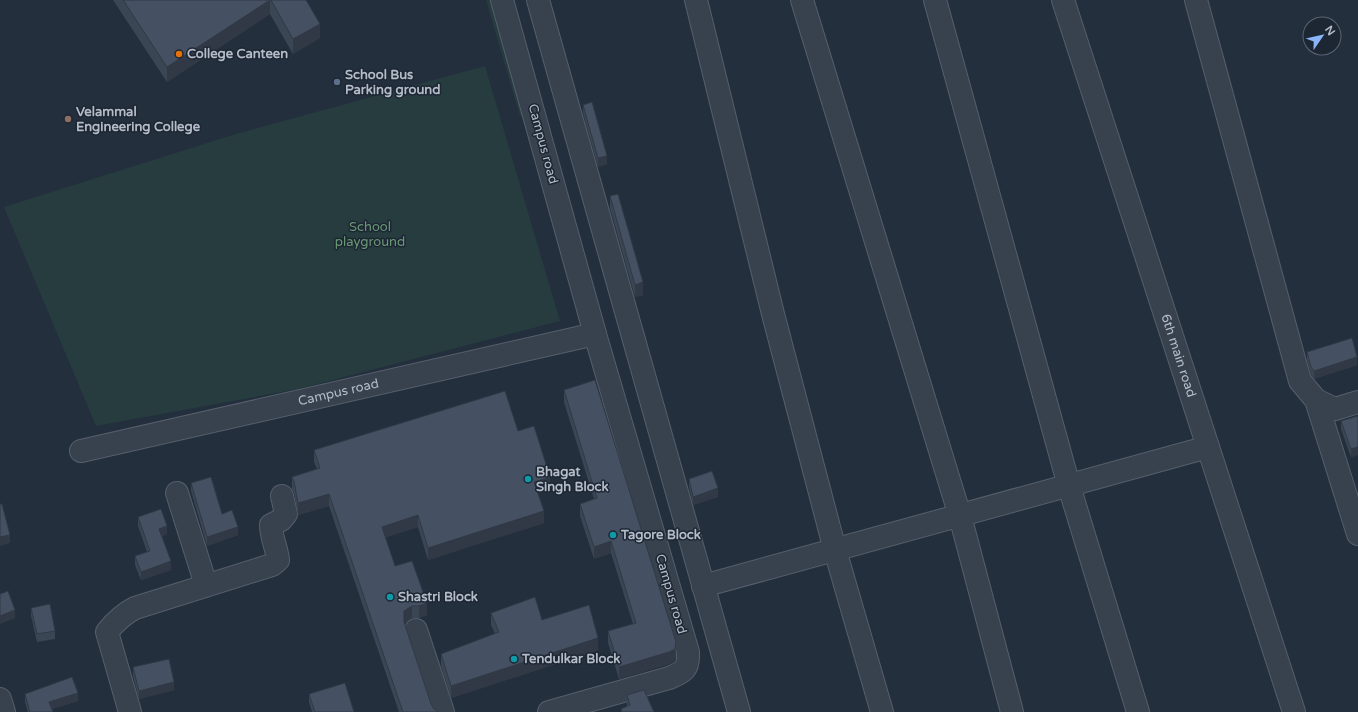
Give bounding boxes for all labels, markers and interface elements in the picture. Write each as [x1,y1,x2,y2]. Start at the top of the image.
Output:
north arrow [1302,16,1342,56]
text: N [1322,23,1338,38]
place label: College Canteen [187,46,288,62]
marker: College Canteen [174,49,184,59]
place label: School Bus Parking ground [345,67,440,98]
marker: School Bus Parking ground [332,77,342,87]
street label: Campus road [525,102,561,186]
place label: Velammal Engineering College [76,104,201,135]
marker: Velammal Engineering College [63,114,73,124]
park label: School playground [335,219,405,250]
street label: 6th main road [1157,312,1199,399]
street label: Campus road [297,375,380,409]
place label: Bhagat Singh Block [536,464,609,495]
marker: Bhagat Singh Block [523,474,533,484]
place label: Tagore Block [620,527,701,543]
marker: Tagore Block [608,530,618,540]
street label: Campus road [652,552,690,636]
place label: Shastri Block [398,589,478,605]
marker: Shastri Block [385,592,395,602]
place label: Tendulkar Block [521,651,620,667]
marker: Tendulkar Block [509,654,519,664]

